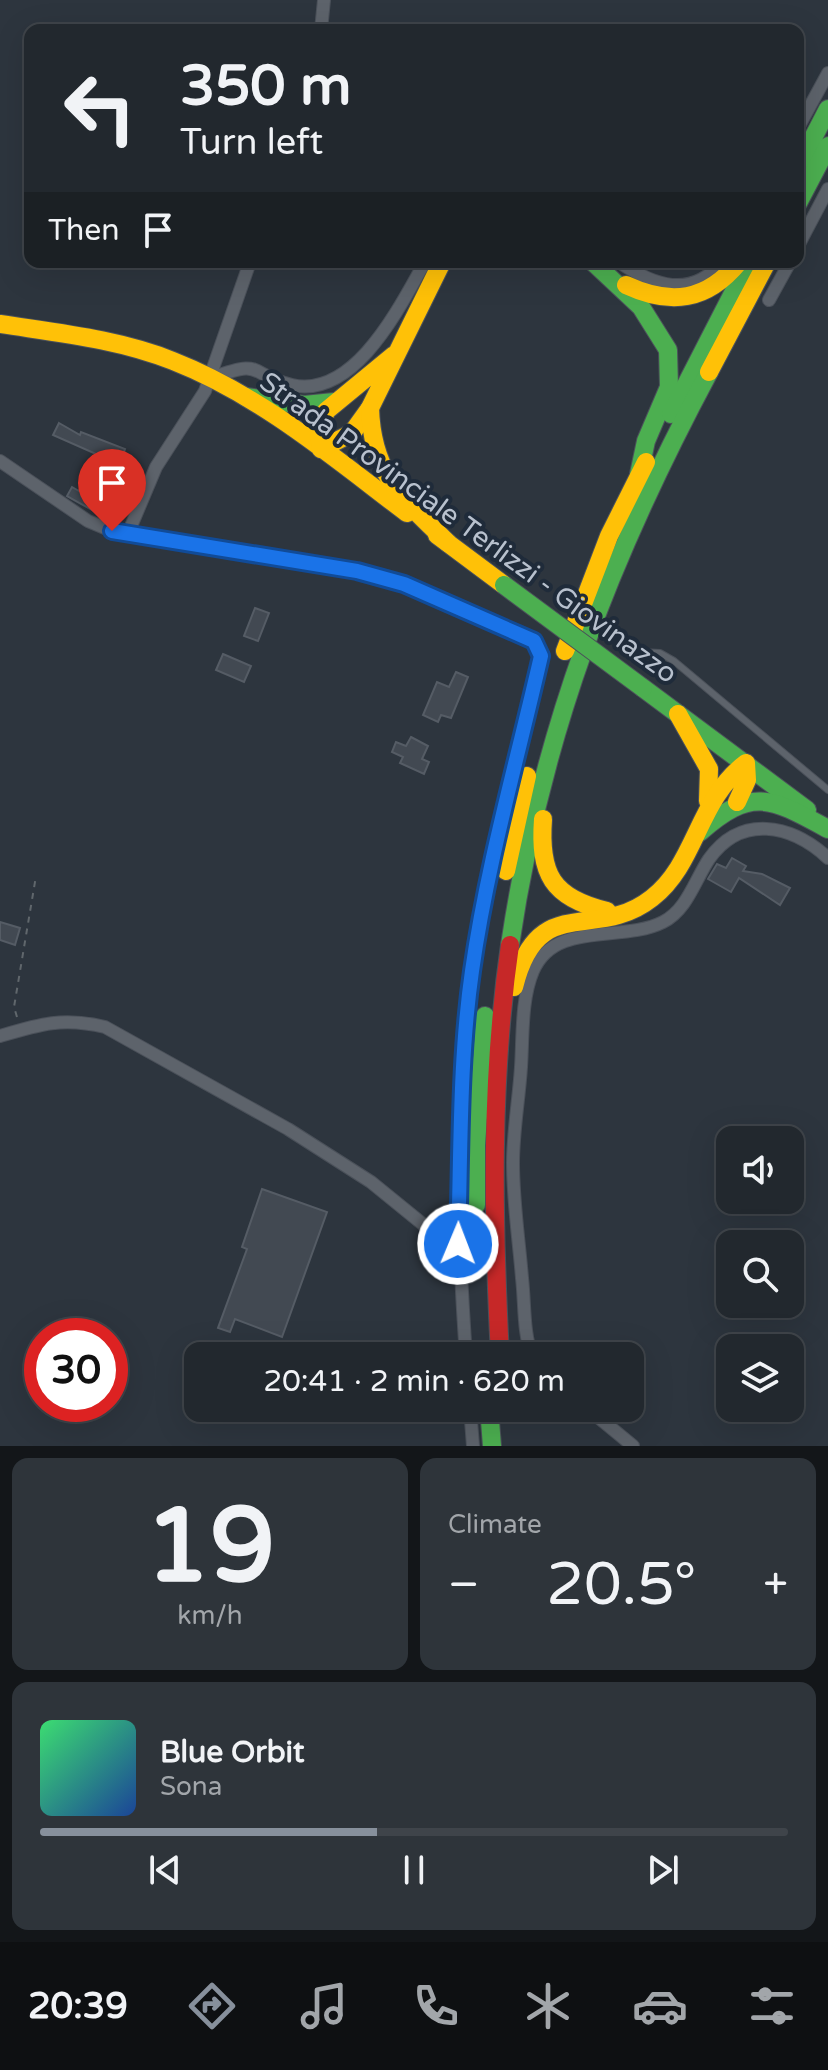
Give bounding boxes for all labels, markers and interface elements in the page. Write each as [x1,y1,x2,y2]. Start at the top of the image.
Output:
text: 350 m [180,53,351,120]
icon: left [48,56,152,160]
text: Turn left [180,121,323,164]
icon: arrive [136,208,180,252]
text: Then [48,212,120,249]
street label: Strada Provinciale Terlizzi - Giovinazzo [253,365,684,691]
pin [78,449,146,531]
icon: arrive [90,461,134,505]
map controls [716,1126,804,1422]
button: sound [716,1126,804,1214]
position arrow [416,1202,500,1286]
button: search [716,1230,804,1318]
speed limit sign: 30 [24,1318,128,1422]
button: layers [716,1334,804,1422]
text: 20:41 · 2 min · 620 m [263,1363,565,1400]
text: 19 [145,1485,275,1610]
text: Climate [448,1509,542,1540]
text: 20.5° [546,1549,696,1621]
text: − [448,1559,479,1612]
text: + [763,1559,788,1612]
text: km/h [177,1600,243,1631]
text: Blue Orbit [160,1734,305,1771]
text: Sona [160,1771,222,1802]
icon: previous [143,1848,187,1892]
icon: pause [392,1848,436,1892]
icon: next [641,1848,685,1892]
icon: directions [184,1978,240,2034]
icon: music [296,1978,352,2034]
icon: phone [408,1978,464,2034]
icon: climate [520,1978,576,2034]
icon: car [632,1978,688,2034]
icon: filters [744,1978,800,2034]
text: 20:39 [28,1985,128,2028]

